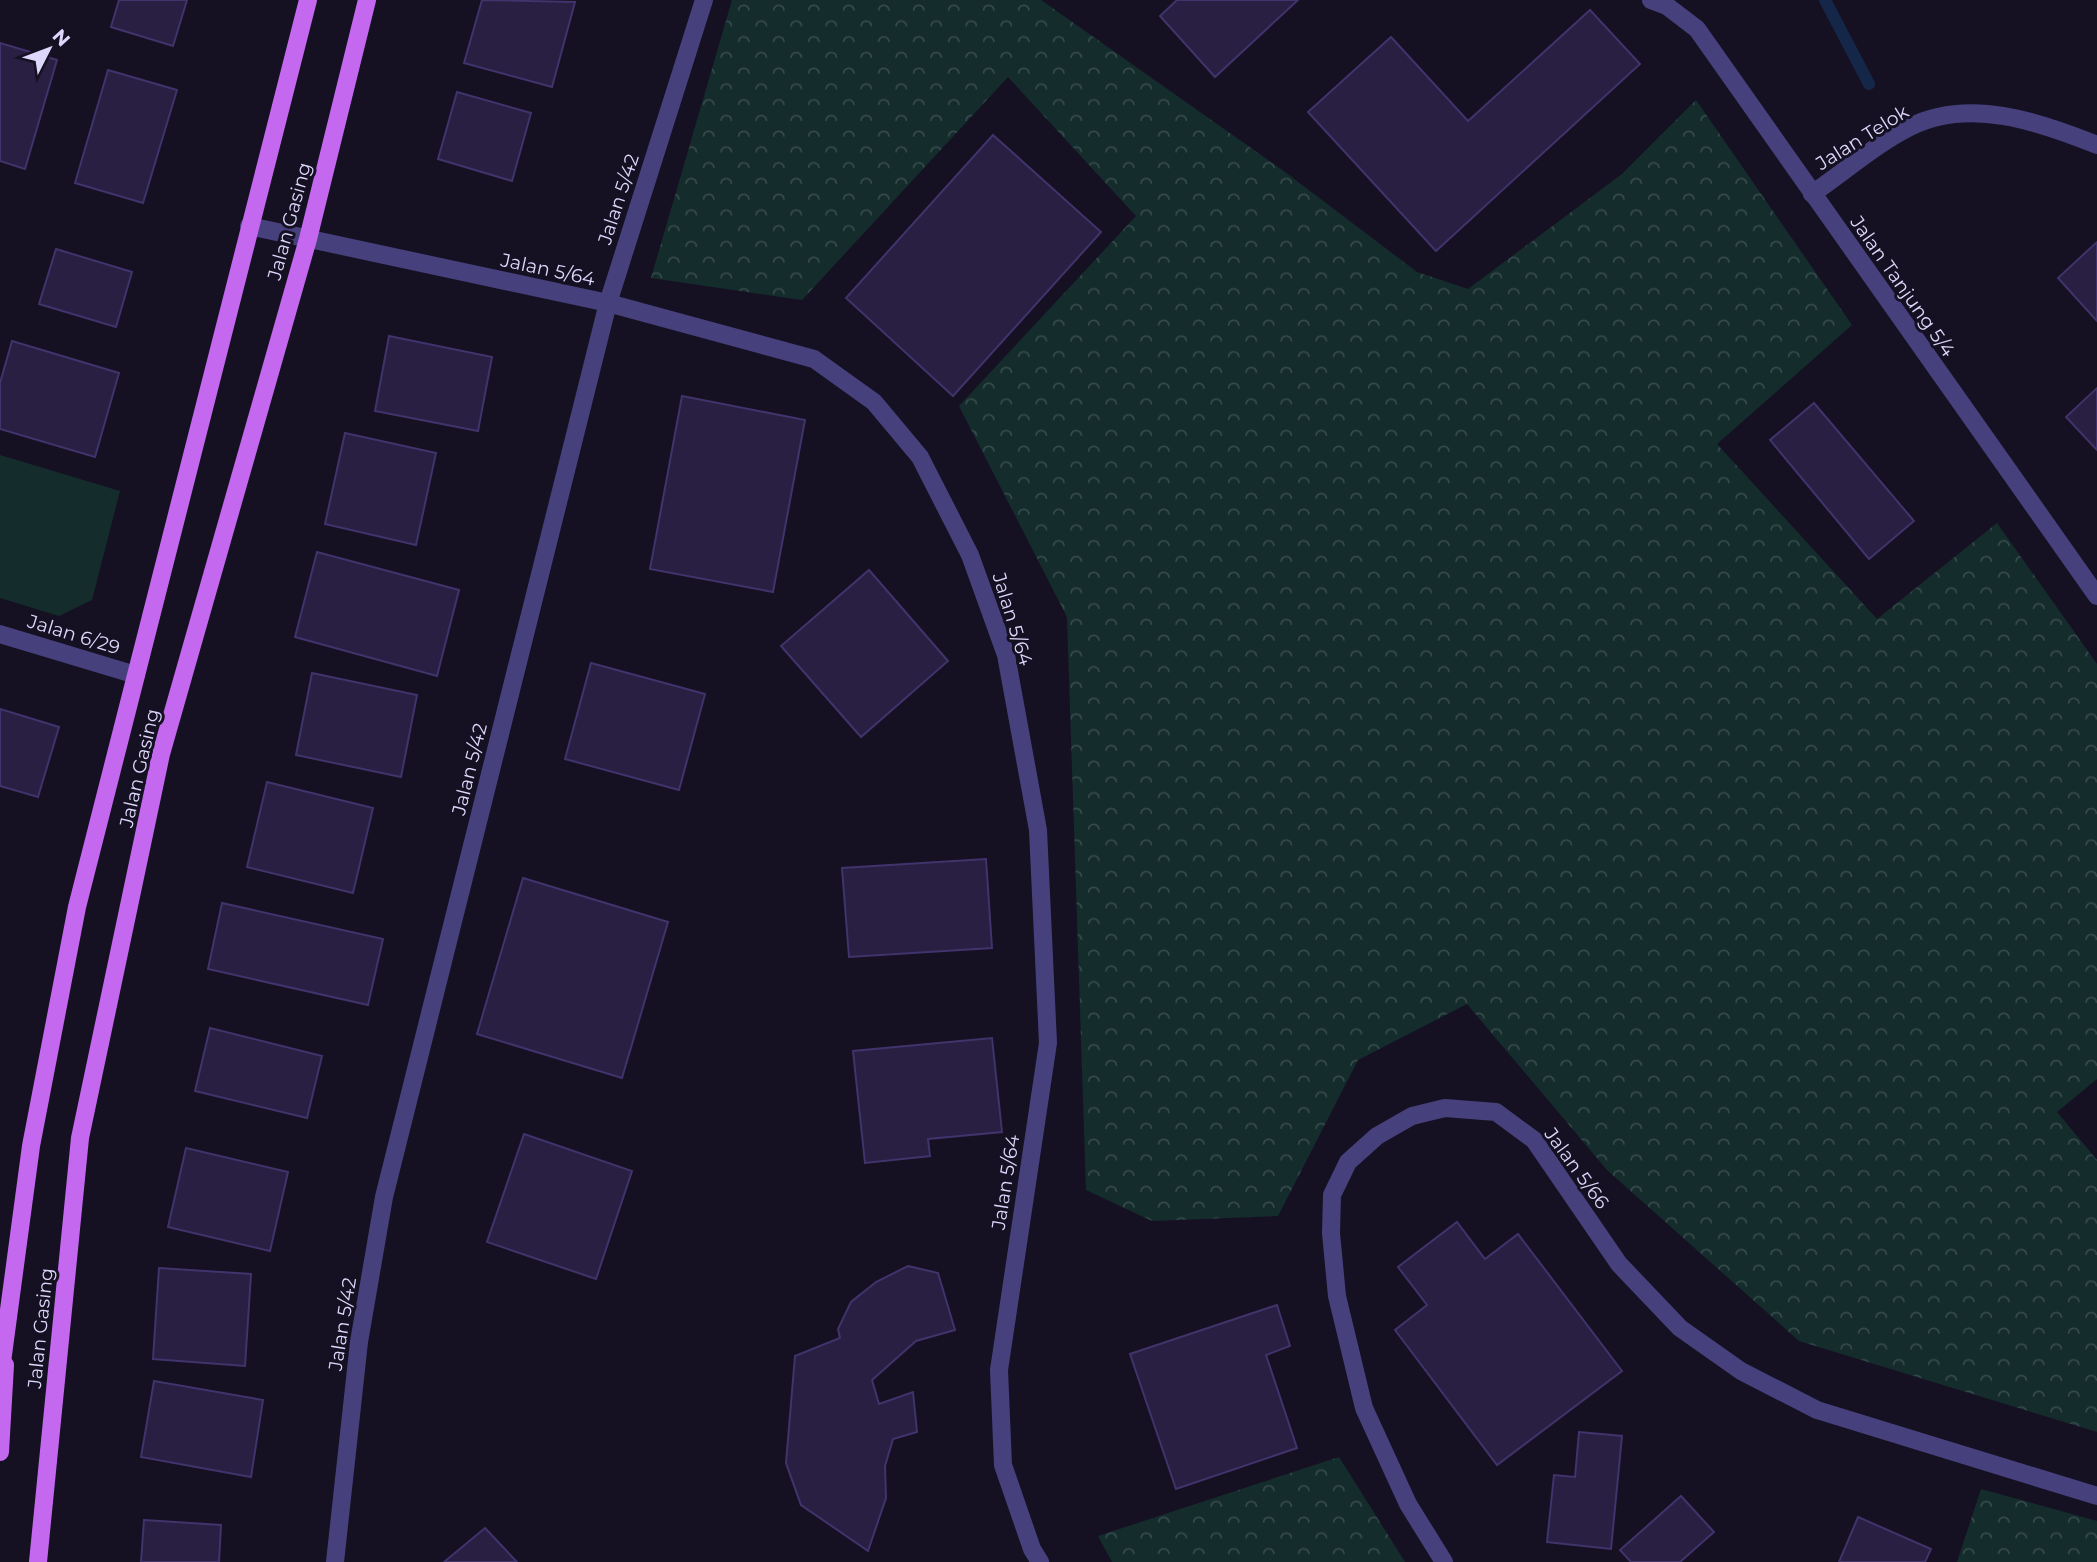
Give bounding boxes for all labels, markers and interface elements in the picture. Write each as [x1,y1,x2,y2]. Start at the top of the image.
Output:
north arrow [14,14,84,84]
text: N [48,25,75,51]
street label: Jalan Telok [1811,100,1913,175]
street label: Jalan 5/42 [593,151,644,248]
street label: Jalan Gasing [262,160,316,284]
street label: Jalan Tanjung 5/4 [1845,211,1960,361]
street label: Jalan 5/64 [498,248,598,291]
street label: Jalan 5/64 [987,569,1038,669]
street label: Jalan 6/29 [24,609,123,659]
street label: Jalan Gasing [114,707,164,831]
street label: Jalan 5/42 [447,721,492,818]
street label: Jalan 5/66 [1539,1122,1614,1213]
street label: Jalan 5/64 [986,1133,1024,1232]
street label: Jalan Gasing [23,1267,58,1390]
street label: Jalan 5/42 [324,1276,361,1373]

